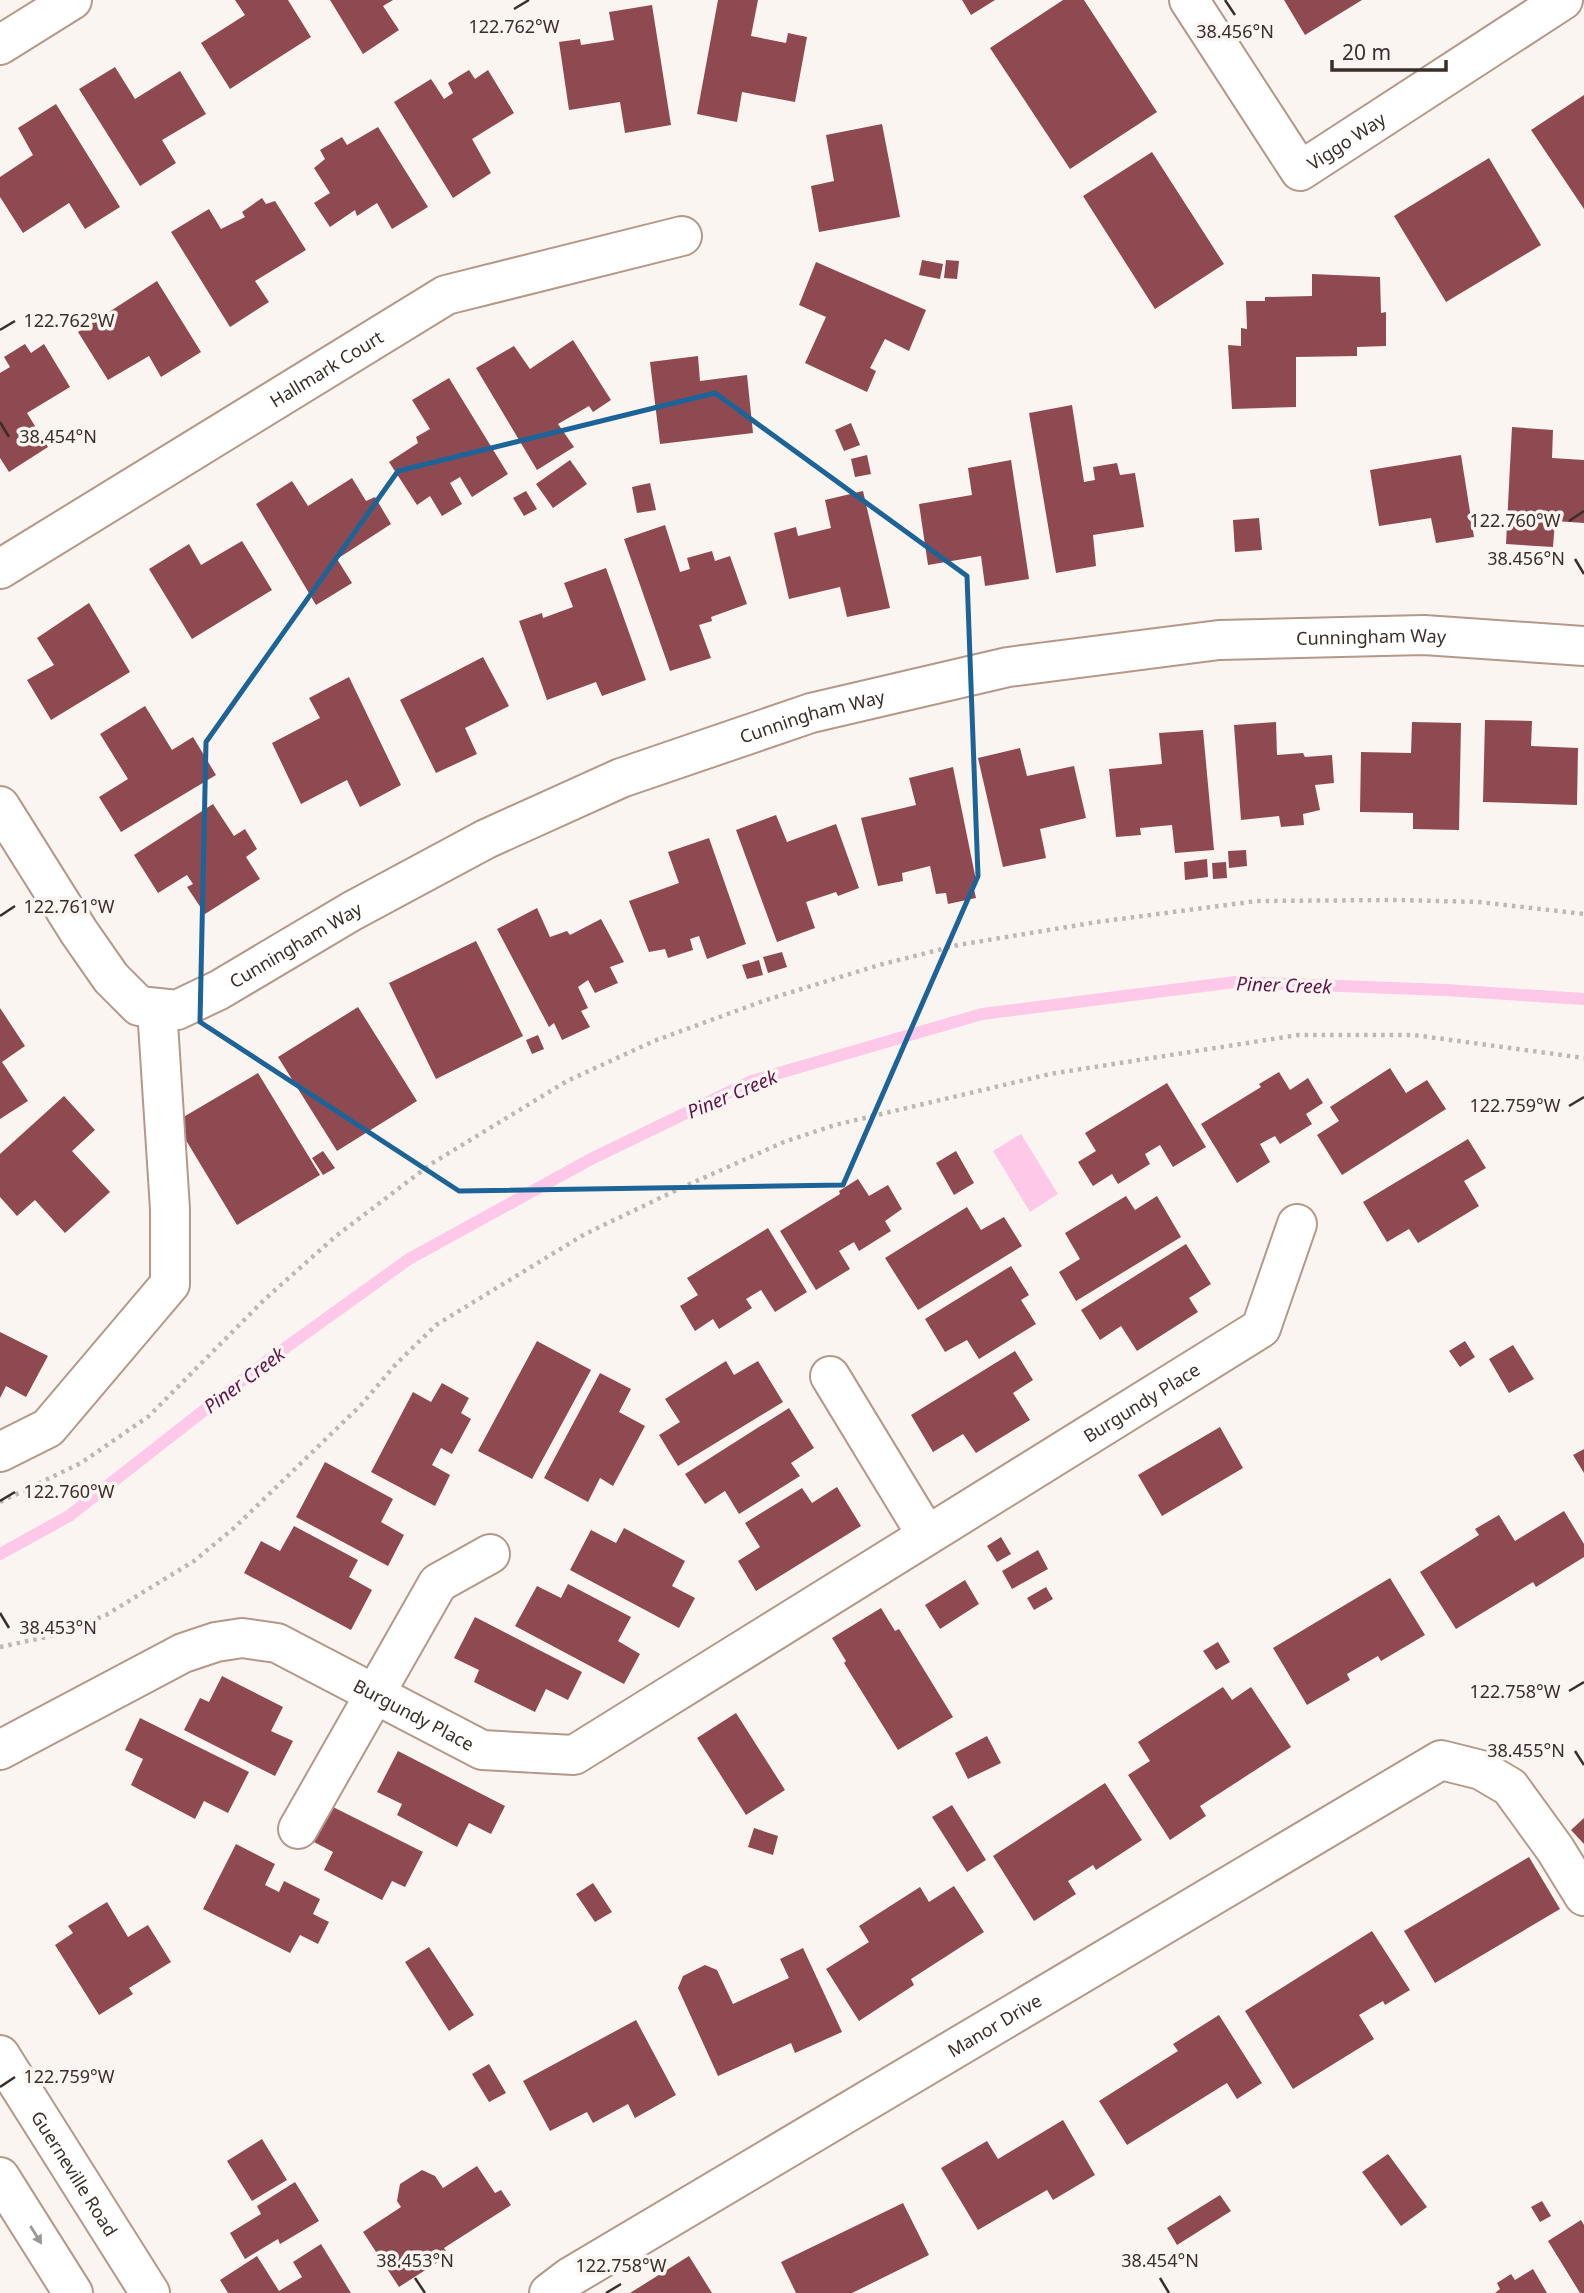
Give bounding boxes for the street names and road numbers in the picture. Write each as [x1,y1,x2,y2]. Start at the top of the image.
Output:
street label: Viggo Way [1302,106,1391,175]
street label: Hallmark Court [265,324,388,412]
street label: Cunningham Way [1296,623,1448,650]
street label: Cunningham Way [736,684,888,749]
street label: Cunningham Way [225,896,367,993]
street label: Burgundy Place [1079,1357,1204,1448]
street label: Burgundy Place [349,1673,478,1756]
street label: Manor Drive [943,1988,1046,2062]
street label: Guerneville Road [26,2106,123,2241]

